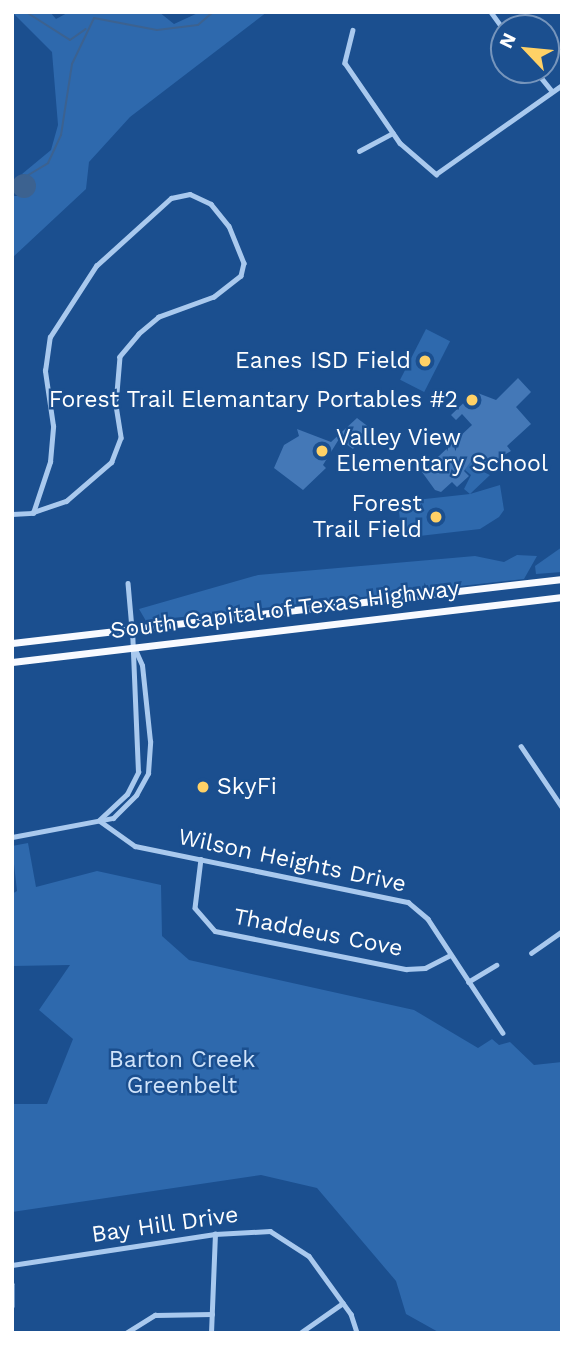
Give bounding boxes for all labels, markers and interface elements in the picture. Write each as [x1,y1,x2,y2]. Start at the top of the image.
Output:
north arrow [490,14,560,84]
text: N [494,29,521,52]
place label: Eanes ISD Field [235,347,411,375]
marker: Eanes ISD Field [417,353,433,369]
place label: Forest Trail Elemantary Portables #2 [47,386,458,414]
marker: Forest Trail Elemantary Portables #2 [464,392,480,408]
place label: Valley View Elementary School [336,424,548,478]
marker: Valley View Elementary School [314,443,330,459]
place label: Forest Trail Field [312,490,422,544]
marker: Forest Trail Field [428,509,444,525]
street label: South Capital of Texas Highway [108,575,462,645]
place label: SkyFi [217,773,277,801]
marker: SkyFi [195,779,211,795]
street label: Wilson Heights Drive [175,823,409,899]
street label: Thaddeus Cove [231,903,405,963]
park label: Barton Creek Greenbelt [109,1046,255,1100]
street label: Bay Hill Drive [89,1201,241,1249]

